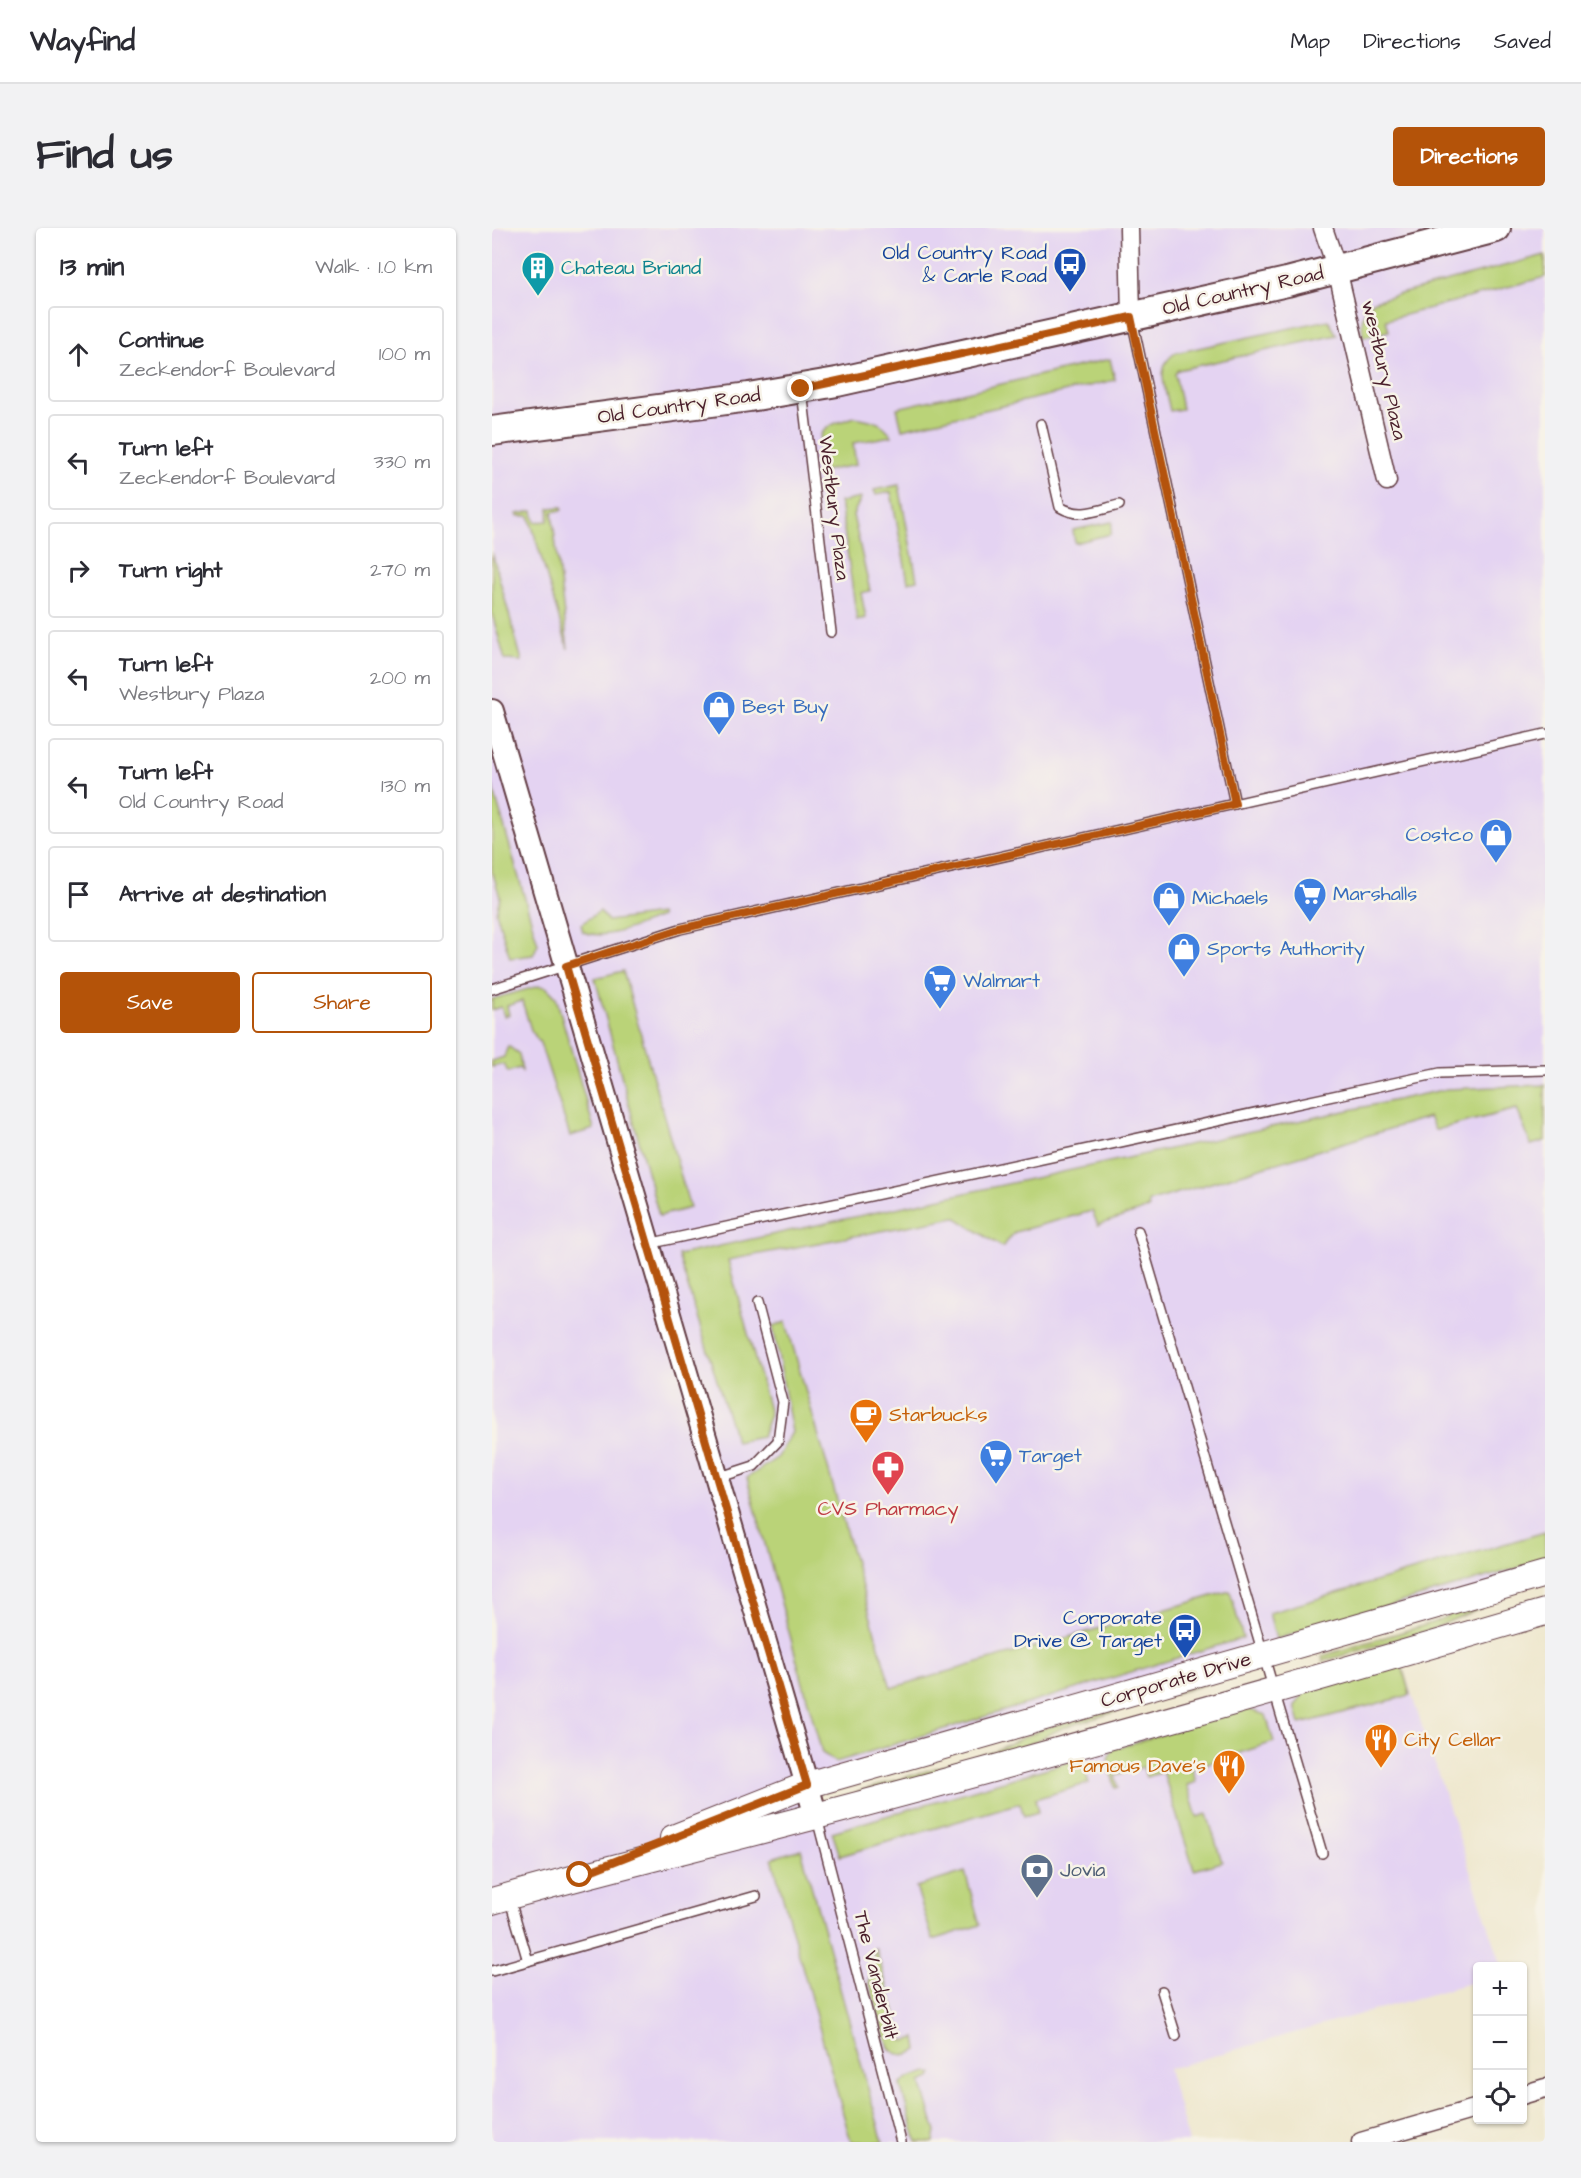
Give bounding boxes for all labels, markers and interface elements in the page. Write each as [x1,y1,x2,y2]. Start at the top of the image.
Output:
text: Wayfind [30,22,135,61]
text: Map [1290,27,1330,56]
text: Directions [1363,27,1461,56]
text: Saved [1494,27,1551,56]
text: Find us [36,127,173,185]
button: Directions [1393,127,1545,186]
place label: Old Country Road & Carle Road [883,239,1047,290]
bus stop icon: Old Country Road & Carle Road [1052,246,1088,293]
text: 13 min [60,249,124,285]
building icon: Chateau Briand [520,250,556,297]
text: Walk · 1.0 km [315,253,432,281]
place label: Chateau Briand [561,254,701,282]
street label: Old Country Road [1160,259,1326,324]
street label: westbury Plaza [1353,297,1414,443]
text: Continue [119,325,204,356]
icon: ahead [62,338,95,371]
text: 100 m [379,340,430,368]
text: Zeckendorf Boulevard [119,356,335,384]
route end [787,375,813,401]
street label: Old Country Road [596,381,762,432]
text: Turn left [119,433,213,464]
street label: Westbury Plaza [810,434,857,582]
icon: left [62,446,95,479]
text: 330 m [373,448,430,476]
text: Zeckendorf Boulevard [119,464,335,492]
icon: right [62,554,95,587]
text: Turn right [119,555,222,586]
text: 270 m [370,556,430,584]
text: Turn left [119,649,213,680]
icon: left [62,662,95,695]
text: 200 m [370,664,430,692]
text: Westbury Plaza [119,680,264,708]
shop icon: Best Buy [701,689,737,736]
place label: Best Buy [742,693,829,722]
text: Turn left [119,757,213,788]
icon: left [62,770,95,803]
text: 130 m [381,772,430,800]
text: Old Country Road [119,788,283,816]
shop icon: Costco [1478,817,1514,864]
place label: Costco [1406,821,1473,849]
supermarket icon: Marshalls [1292,876,1328,923]
icon: arrive [62,878,95,911]
text: Arrive at destination [119,879,326,910]
shop icon: Michaels [1151,880,1187,927]
place label: Marshalls [1333,880,1417,908]
place label: Michaels [1192,884,1268,912]
shop icon: Sports Authority [1166,931,1202,978]
place label: Sports Authority [1207,935,1365,964]
supermarket icon: Walmart [922,963,958,1010]
place label: Walmart [963,967,1040,995]
button: Save [60,972,240,1033]
button: Share [252,972,432,1033]
cafe icon: Starbucks [848,1397,884,1444]
place label: Starbucks [889,1401,988,1429]
supermarket icon: Target [978,1438,1014,1485]
place label: Target [1019,1442,1082,1471]
pharmacy icon: CVS Pharmacy [870,1449,906,1496]
place label: CVS Pharmacy [818,1495,958,1524]
place label: Corporate Drive @ Target [1014,1604,1162,1656]
bus stop icon: Corporate Drive @ Target [1167,1612,1203,1659]
street label: Corporate Drive [1098,1645,1255,1715]
restaurant icon: City Cellar [1363,1722,1399,1769]
place label: City Cellar [1404,1726,1501,1755]
restaurant icon: Famous Dave's [1211,1748,1247,1795]
place label: Famous Dave's [1069,1752,1206,1780]
bank icon: Jovia [1019,1852,1055,1899]
place label: Jovia [1060,1856,1105,1884]
route start [566,1861,592,1887]
street label: The Vanderbilt [847,1908,905,2042]
map controls [1473,1962,1527,2124]
button: + [1473,1962,1527,2016]
button: − [1473,2016,1527,2070]
button: locate [1473,2070,1527,2124]

